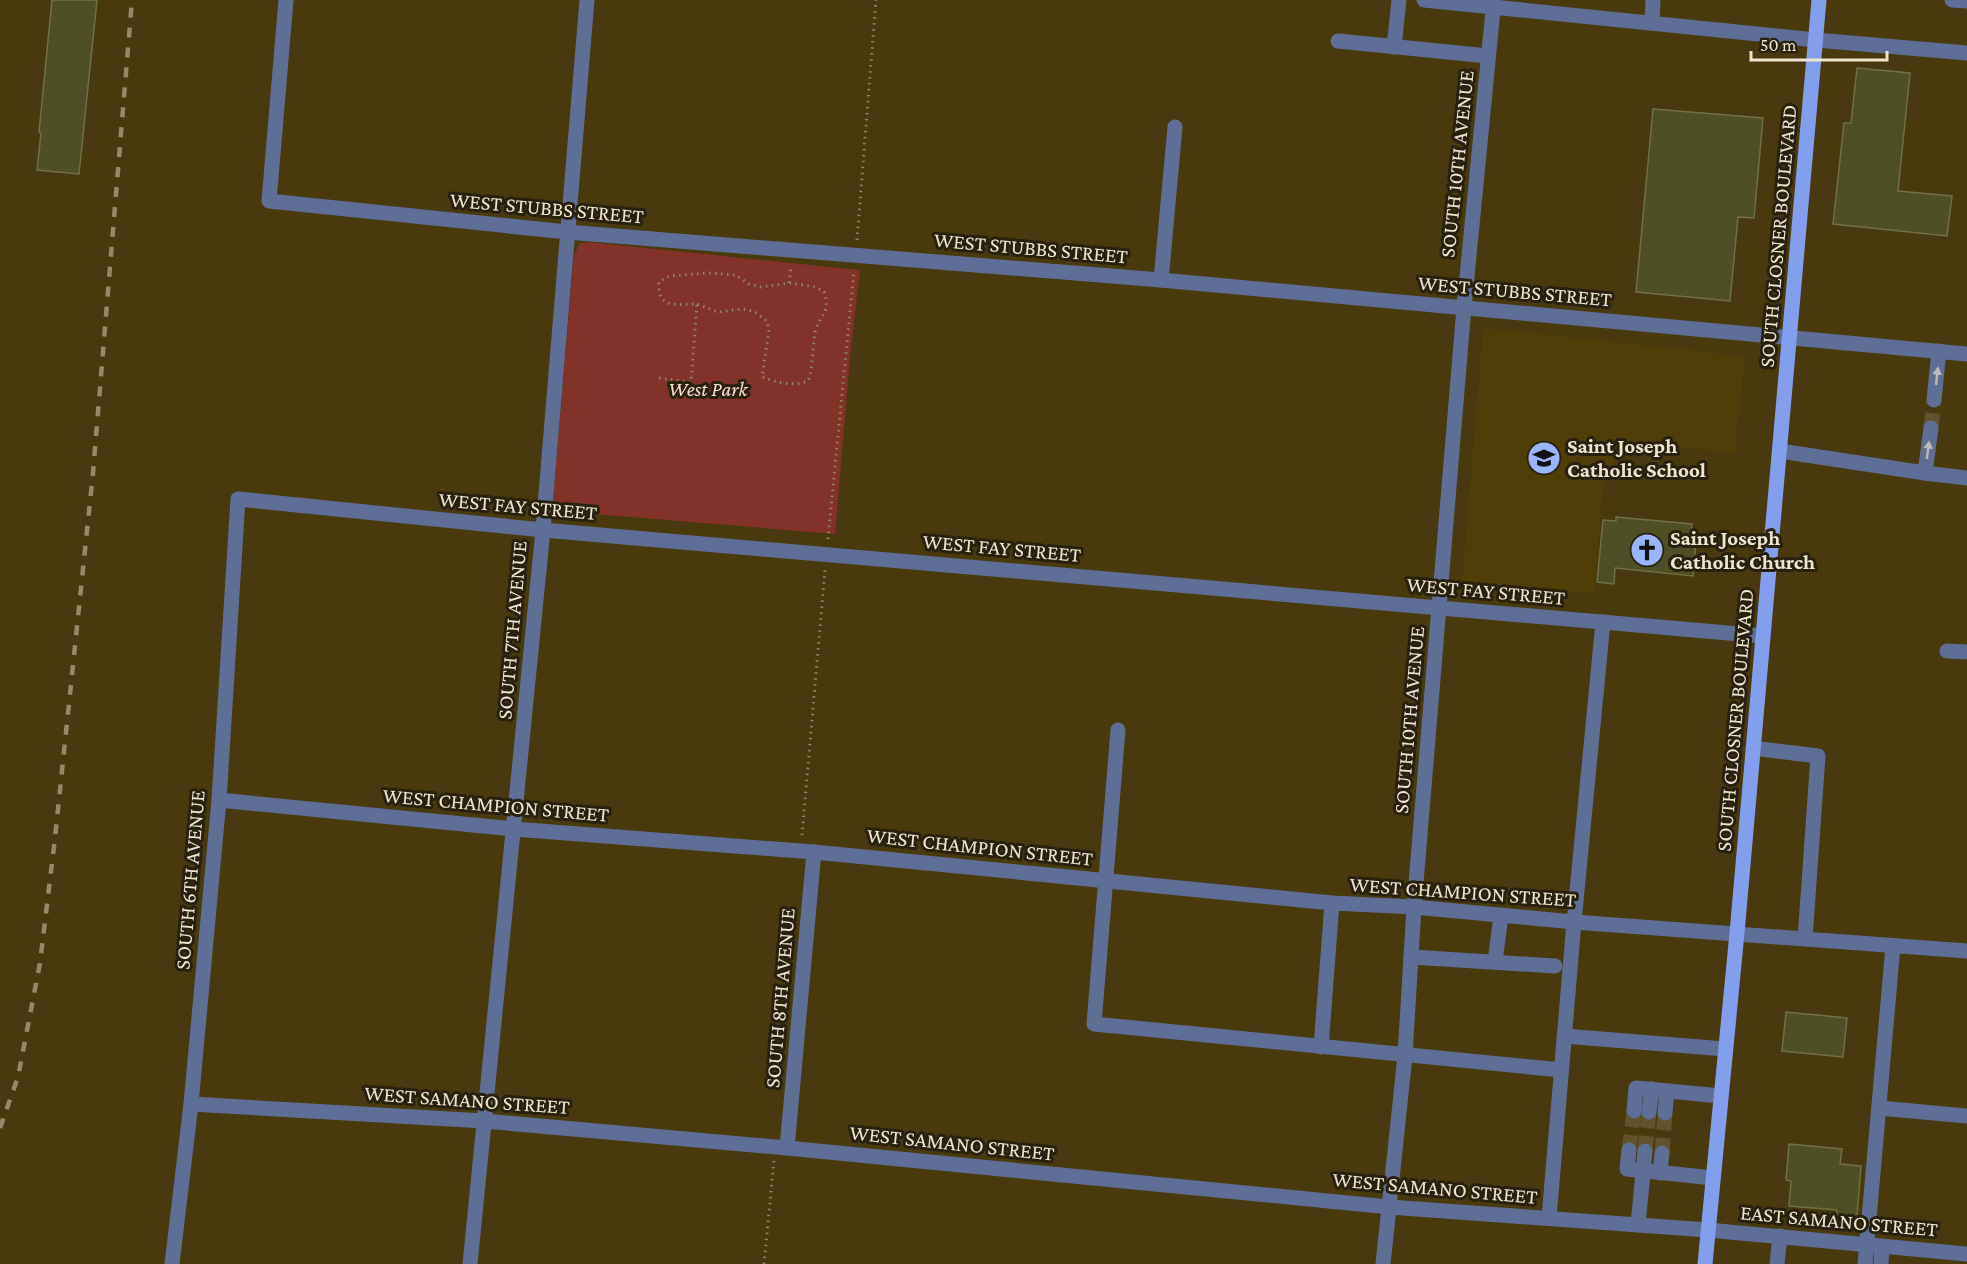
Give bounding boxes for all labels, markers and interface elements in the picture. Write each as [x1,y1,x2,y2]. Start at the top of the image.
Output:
scale bar [1751,24,1888,62]
text: 50 m [1760,35,1797,55]
street label: SOUTH 10TH AVENUE [1435,69,1479,259]
street label: SOUTH CLOSNER BOULEVARD [1755,104,1801,368]
street label: WEST STUBBS STREET [449,188,645,228]
street label: WEST STUBBS STREET [933,228,1129,268]
street label: WEST STUBBS STREET [1417,271,1613,311]
one-way arrow [1932,366,1941,385]
park label: West Park [668,377,748,401]
place label: Saint Joseph Catholic School [1567,434,1706,482]
school or university icon: Saint Joseph Catholic School [1526,440,1562,476]
one-way arrow [1923,441,1933,460]
street label: WEST FAY STREET [438,487,599,525]
place label: Saint Joseph Catholic Church [1670,526,1815,574]
street label: WEST FAY STREET [922,529,1083,567]
church icon: Saint Joseph Catholic Church [1629,532,1665,568]
street label: SOUTH 7TH AVENUE [492,540,532,720]
street label: WEST FAY STREET [1406,572,1567,610]
street label: SOUTH CLOSNER BOULEVARD [1712,588,1758,852]
street label: SOUTH 10TH AVENUE [1389,625,1429,815]
street label: WEST CHAMPION STREET [382,783,611,827]
street label: SOUTH 6TH AVENUE [170,789,210,971]
street label: WEST CHAMPION STREET [866,823,1095,871]
street label: WEST CHAMPION STREET [1349,872,1578,912]
street label: SOUTH 8TH AVENUE [760,907,800,1089]
street label: WEST SAMANO STREET [364,1081,571,1119]
street label: WEST SAMANO STREET [848,1120,1056,1166]
street label: WEST SAMANO STREET [1331,1167,1539,1209]
street label: EAST SAMANO STREET [1739,1200,1939,1242]

